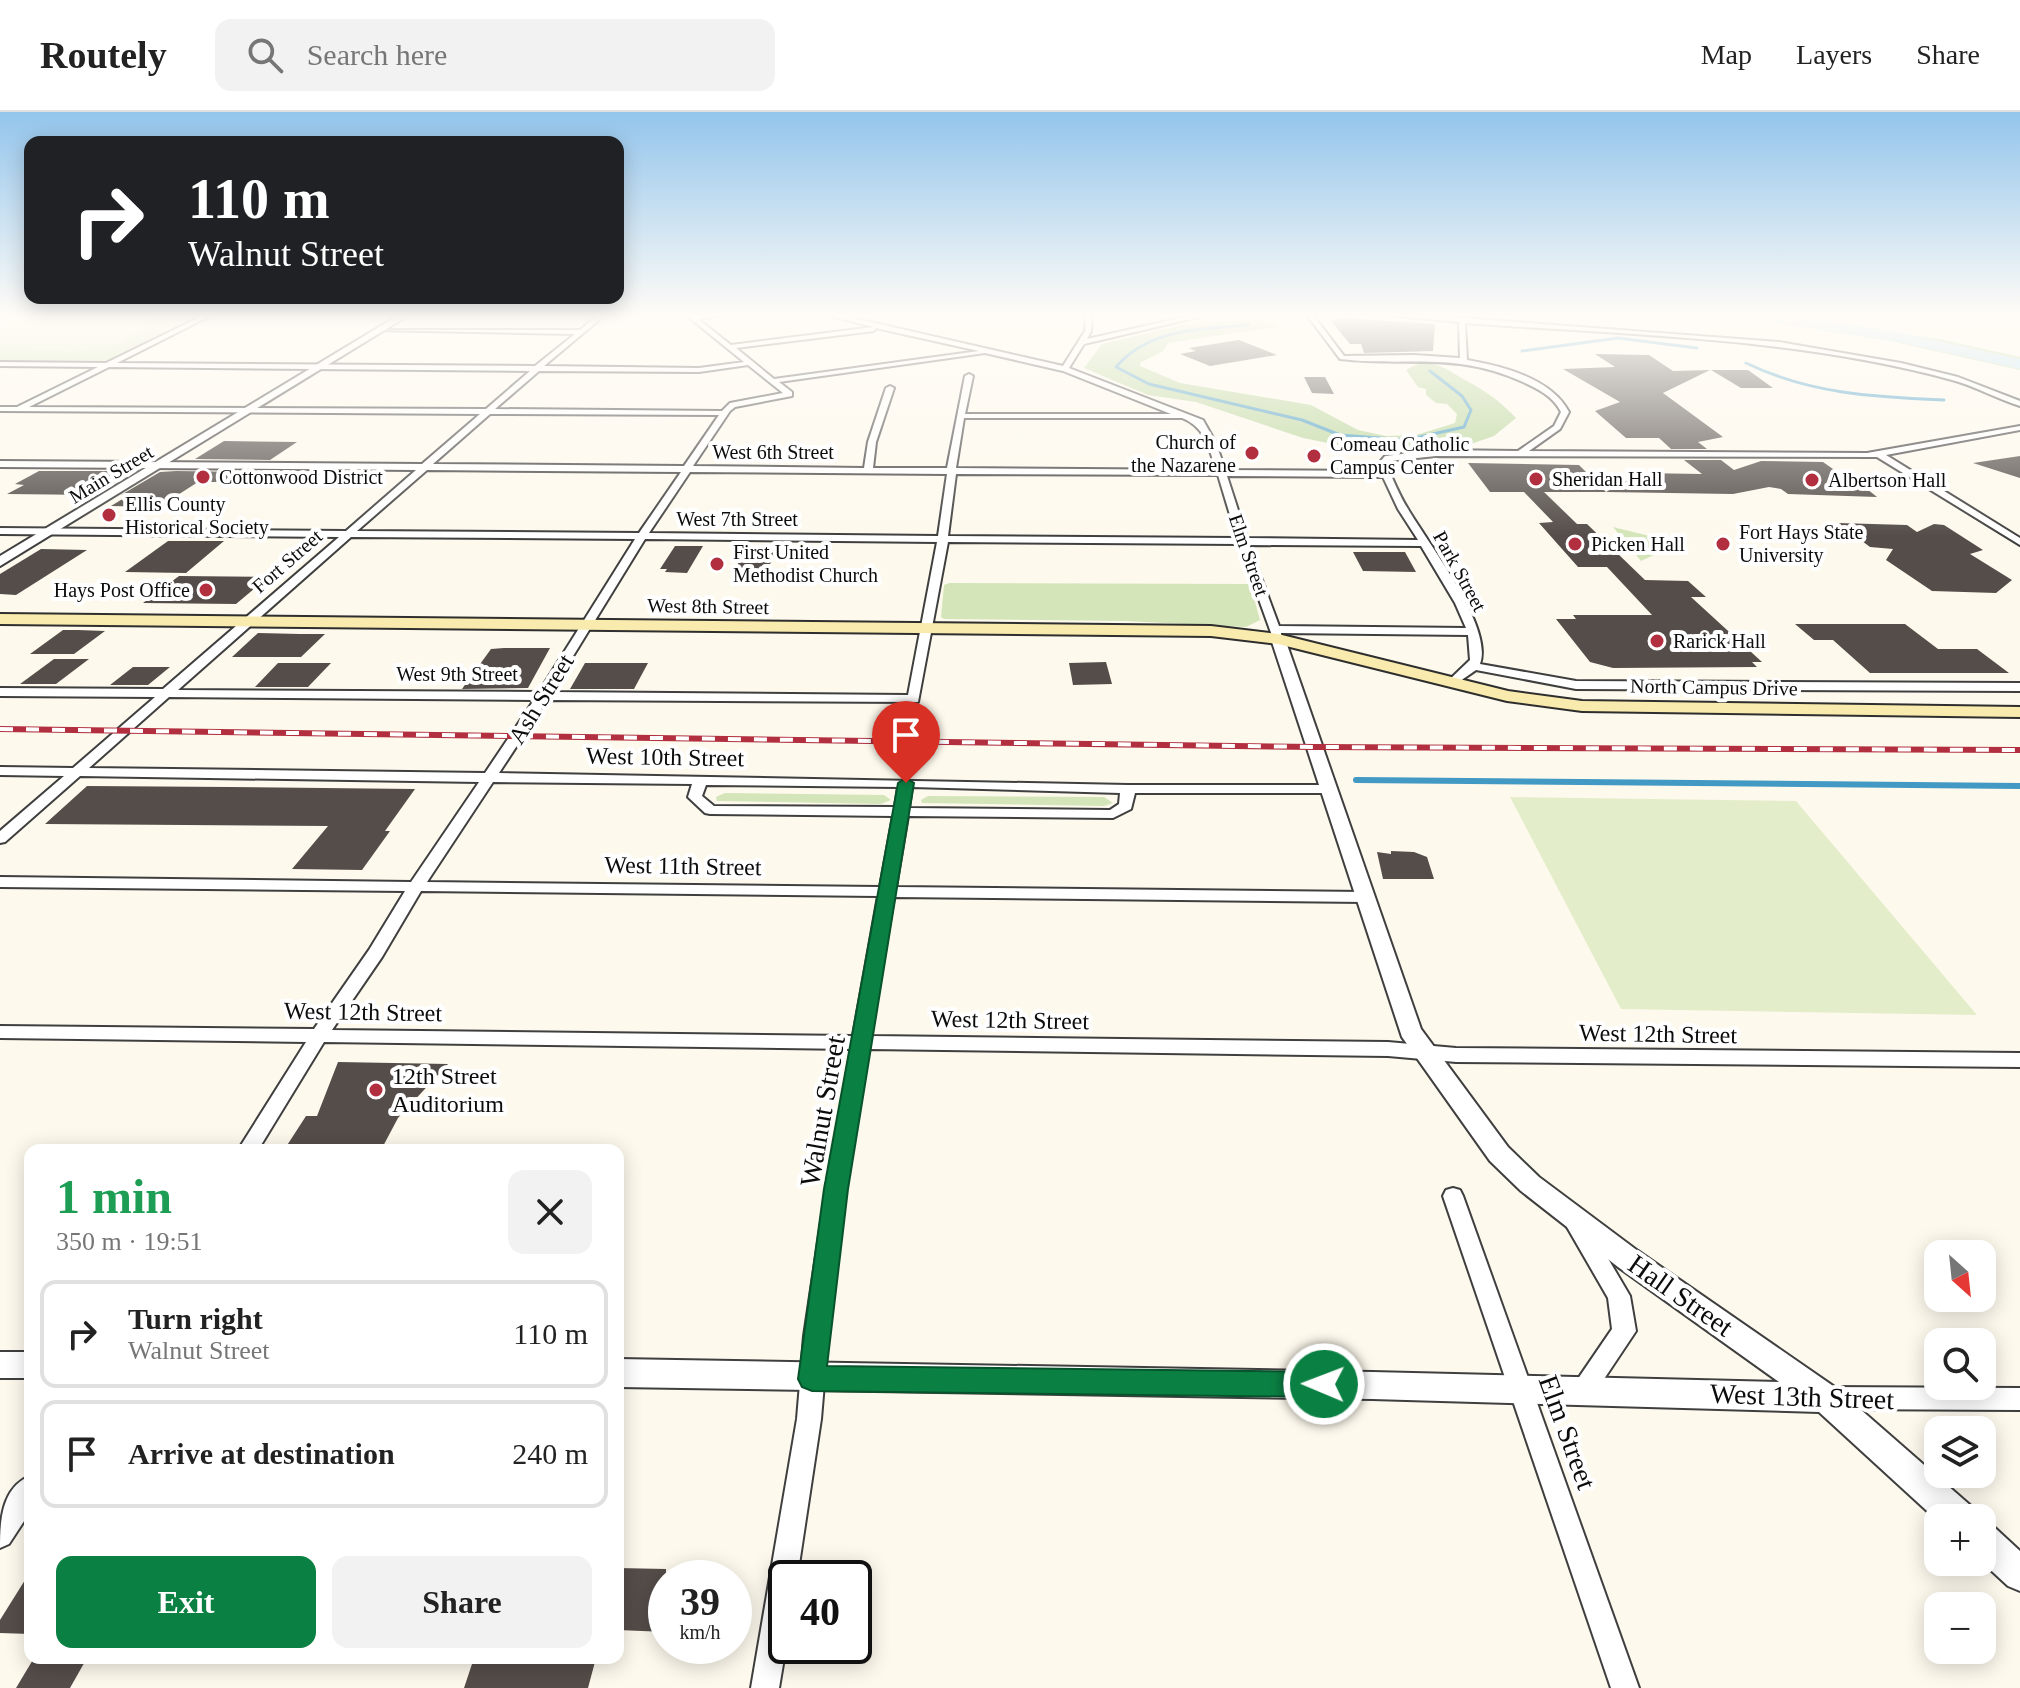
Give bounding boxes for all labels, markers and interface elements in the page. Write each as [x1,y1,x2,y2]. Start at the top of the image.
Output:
search box [215,19,775,91]
icon: search [243,33,287,77]
text: Routely [40,34,167,76]
text: Search here [307,38,447,71]
text: Map [1701,39,1752,70]
text: Layers [1796,39,1872,70]
text: Share [1916,39,1980,70]
icon: right [56,168,160,272]
text: 110 m [188,168,330,230]
text: Walnut Street [188,234,384,274]
place label: Church of the Nazarene [1131,431,1236,476]
place label: Comeau Catholic Campus Center [1330,433,1470,479]
street label: Main Street [65,440,157,508]
street label: West 6th Street [712,441,834,463]
marker: Church of the Nazarene [1243,444,1261,462]
marker: Comeau Catholic Campus Center [1305,447,1323,465]
place label: Cottonwood District [219,466,383,488]
marker: Cottonwood District [194,468,212,486]
place label: Sheridan Hall [1552,468,1663,490]
place label: Albertson Hall [1828,469,1947,491]
marker: Sheridan Hall [1527,470,1545,488]
marker: Albertson Hall [1803,471,1821,489]
place label: Ellis County Historical Society [125,493,269,539]
marker: Ellis County Historical Society [100,506,118,524]
street label: West 7th Street [676,508,798,530]
street label: Elm Street [1225,511,1273,599]
place label: Fort Hays State University [1739,521,1864,567]
street label: Fort Street [248,525,327,597]
street label: Park Street [1429,527,1491,615]
place label: Picken Hall [1591,533,1685,555]
marker: Picken Hall [1566,535,1584,553]
marker: Fort Hays State University [1714,535,1732,553]
place label: First United Methodist Church [733,541,878,586]
marker: First United Methodist Church [708,555,726,573]
place label: Hays Post Office [54,579,190,602]
marker: Hays Post Office [197,581,215,599]
street label: West 8th Street [647,594,769,618]
place label: Rarick Hall [1673,630,1766,652]
marker: Rarick Hall [1648,632,1666,650]
street label: Ash Street [503,649,579,749]
street label: West 9th Street [396,663,518,685]
street label: North Campus Drive [1630,675,1798,700]
pin [872,701,940,783]
icon: arrive [884,713,928,757]
street label: West 10th Street [586,743,745,771]
street label: West 11th Street [604,852,762,880]
street label: West 12th Street [284,998,443,1026]
street label: West 12th Street [931,1006,1090,1034]
street label: West 12th Street [1579,1020,1738,1048]
street label: Walnut Street [794,1033,851,1189]
place label: 12th Street Auditorium [392,1063,504,1117]
marker: 12th Street Auditorium [367,1081,385,1099]
text: 1 min [56,1170,172,1223]
button: close [508,1170,592,1254]
text: 350 m · 19:51 [56,1227,203,1256]
north arrow [1924,1240,1996,1312]
map controls [1924,1240,1996,1664]
street label: Hall Street [1622,1248,1739,1343]
text: Turn right [128,1302,263,1335]
icon: right [60,1312,104,1356]
text: 110 m [513,1317,588,1350]
button: search [1924,1328,1996,1400]
text: Walnut Street [128,1336,270,1365]
position arrow [1282,1342,1366,1426]
street label: Elm Street [1533,1371,1603,1494]
street label: West 13th Street [1709,1378,1895,1415]
button: layers [1924,1416,1996,1488]
icon: arrive [60,1432,104,1476]
text: Arrive at destination [128,1437,395,1470]
text: 240 m [512,1437,588,1470]
button: + [1924,1504,1996,1576]
button: Exit [56,1556,316,1648]
button: Share [332,1556,592,1648]
speed limit sign: 40 [768,1560,872,1664]
text: 39 [680,1579,720,1624]
button: − [1924,1592,1996,1664]
text: km/h [679,1621,721,1643]

